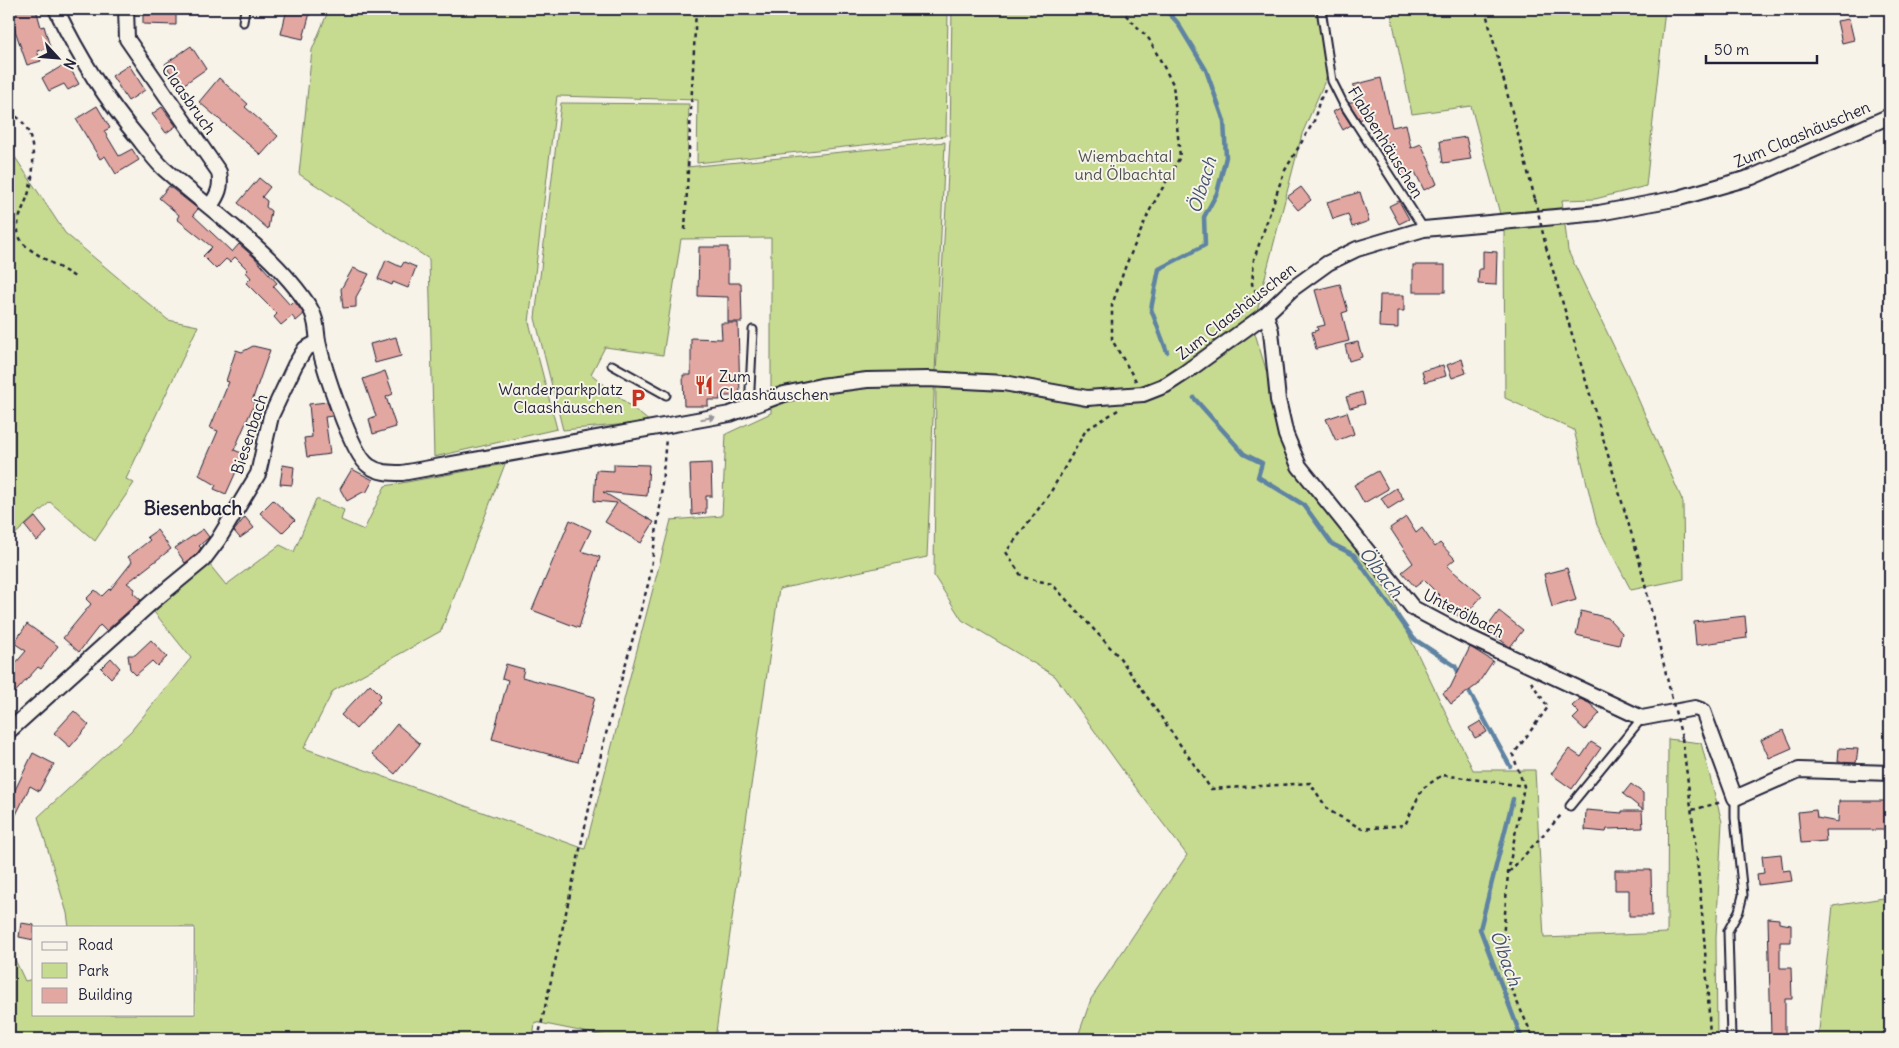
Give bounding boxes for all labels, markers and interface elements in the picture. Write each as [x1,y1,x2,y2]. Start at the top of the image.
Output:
north arrow [32,32,82,82]
scale bar [1706,32,1818,64]
text: 50 m [1714,40,1749,59]
text: N [59,55,80,72]
street label: Claasbruch [157,60,221,138]
street label: Flabbenhäuschen [1344,83,1428,201]
street label: Zum Claashäuschen [1731,96,1873,172]
park label: Wiembachtal und Ölbachtal [1074,146,1176,184]
water label: Ölbach [1183,153,1222,216]
street label: Zum Claashäuschen [1172,258,1300,364]
place label: Zum Claashäuschen [719,366,829,404]
restaurant icon: Zum Claashäuschen [693,374,715,396]
place label: Wanderparkplatz Claashäuschen [498,379,623,417]
parking icon: Wanderparkplatz Claashäuschen [627,387,649,409]
street label: Biesenbach [227,391,271,477]
one-way arrow [701,413,717,421]
district label: Biesenbach [144,496,242,520]
water label: Ölbach [1354,542,1408,602]
street label: Unterölbach [1420,584,1508,642]
legend [32,926,195,1016]
water label: Ölbach [1485,927,1527,990]
text: Road [78,935,113,954]
text: Park [78,961,109,980]
text: Building [78,985,133,1004]

